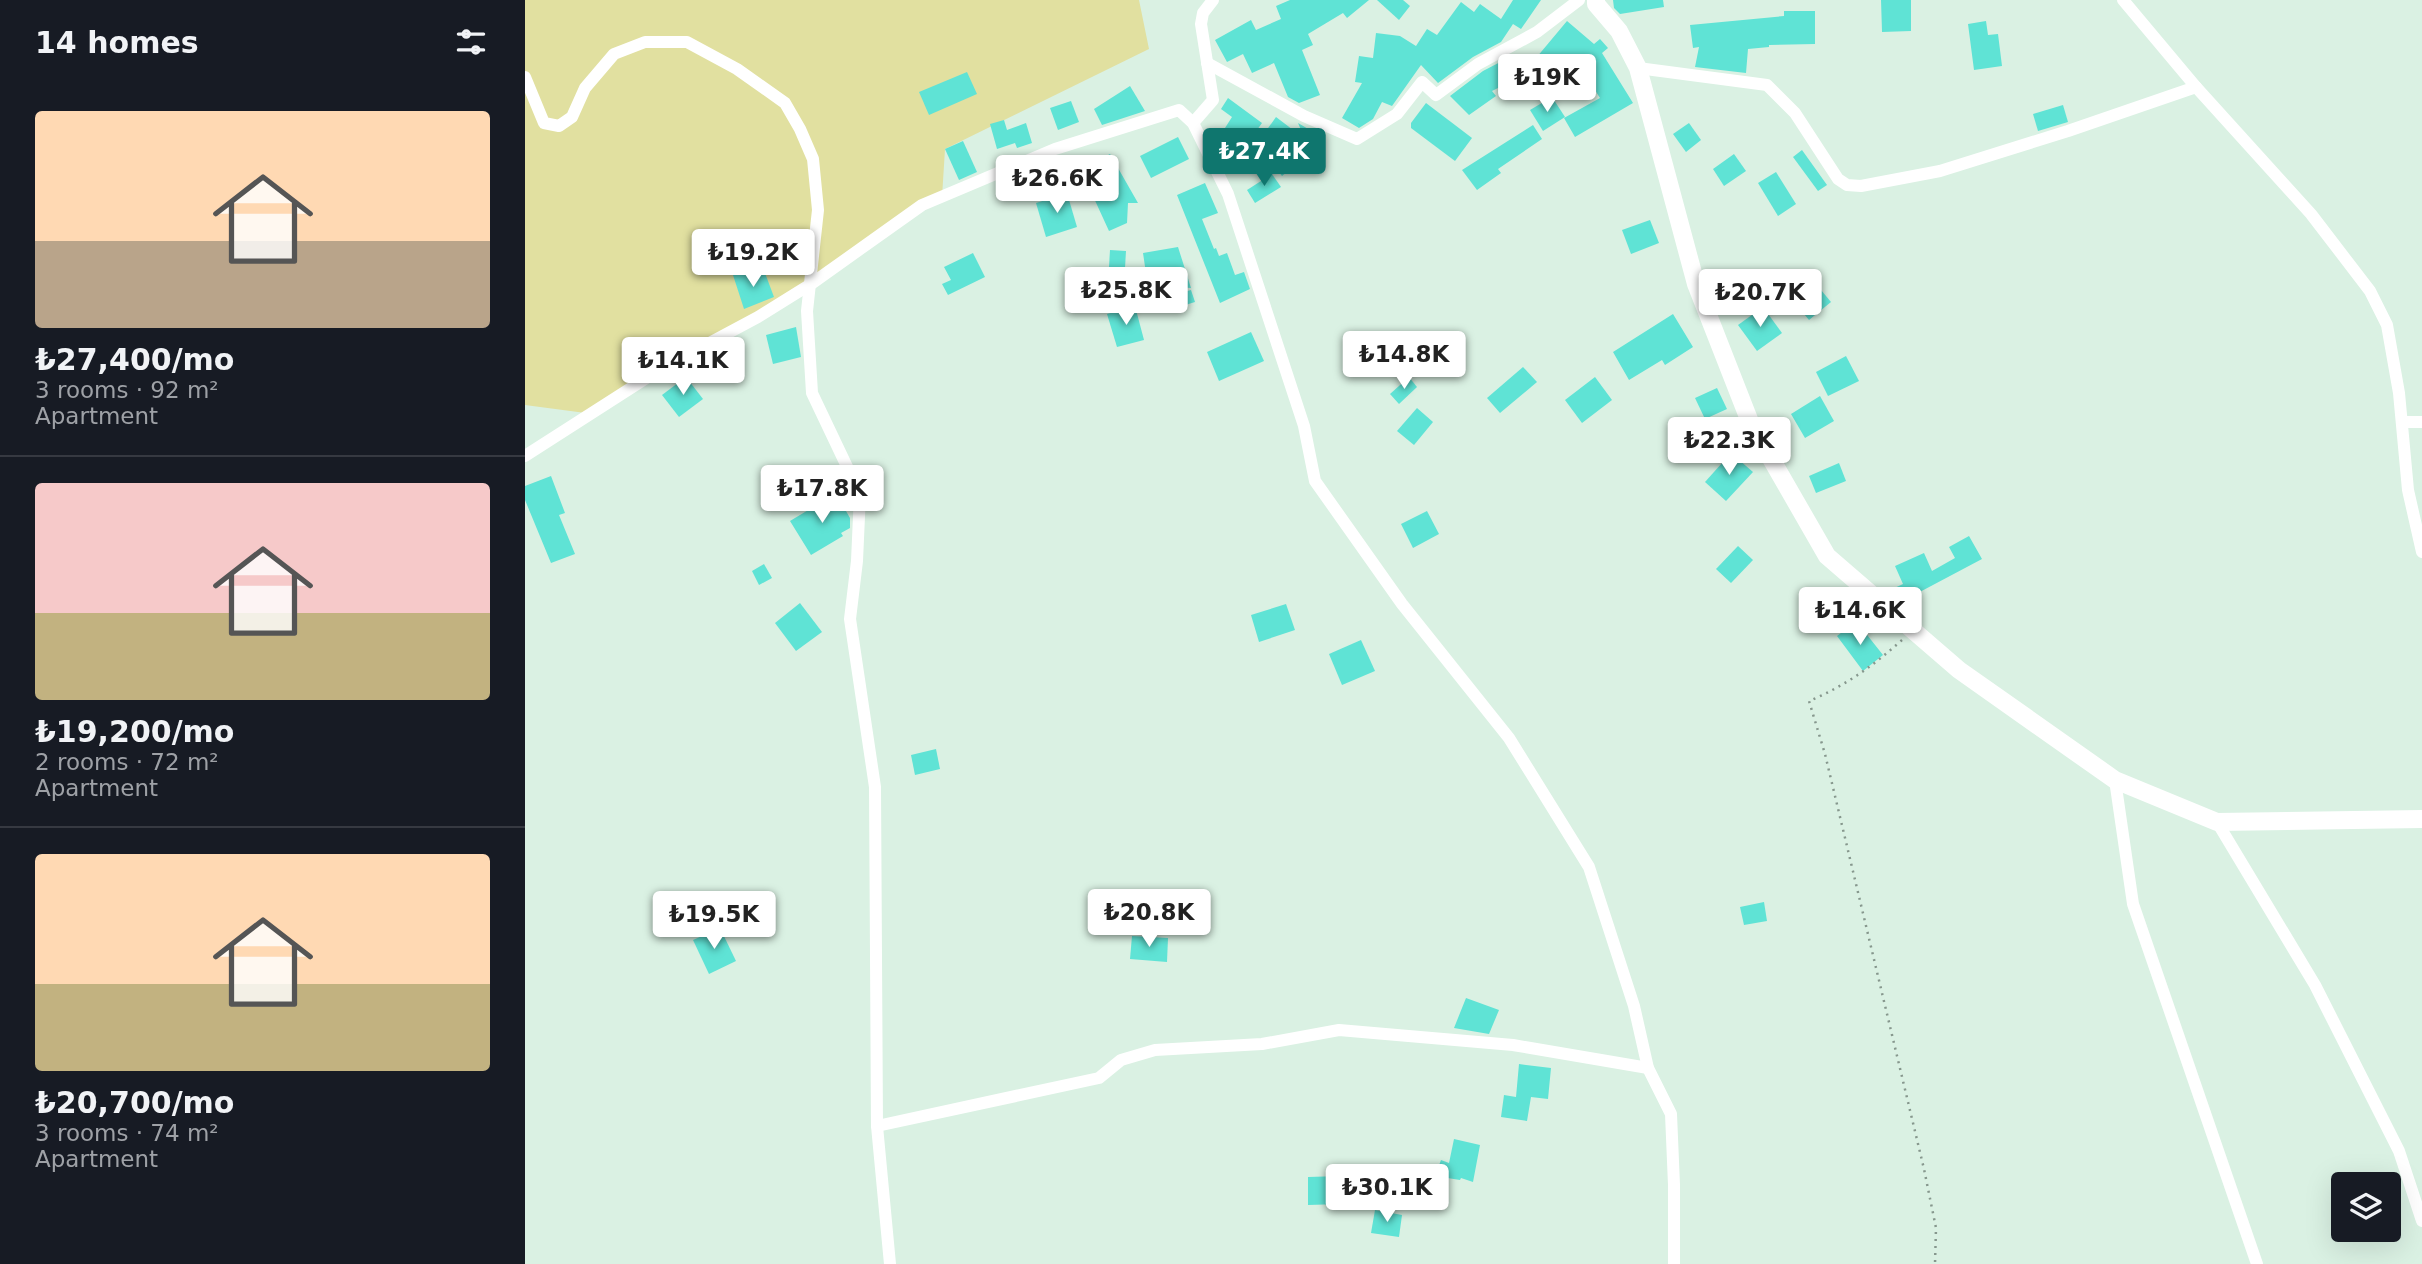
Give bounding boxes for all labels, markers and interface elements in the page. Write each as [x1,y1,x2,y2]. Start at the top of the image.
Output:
icon: filters [452,23,490,61]
text: 14 homes [35,25,199,60]
pin: ₺19K [1506,54,1588,114]
text: ₺19K [1514,64,1580,90]
pin: ₺27.4K [1207,128,1321,188]
text: ₺27.4K [1219,138,1309,164]
icon: home [200,156,326,282]
pin: ₺26.6K [1000,156,1114,215]
text: ₺26.6K [1012,165,1102,191]
pin: ₺19.2K [696,230,810,289]
text: ₺19.2K [708,239,798,265]
pin: ₺25.8K [1069,268,1183,327]
pin: ₺20.7K [1703,270,1817,329]
text: ₺25.8K [1081,277,1171,303]
text: ₺20.7K [1715,279,1805,305]
pin: ₺14.8K [1347,332,1461,391]
pin: ₺14.1K [626,338,740,397]
text: ₺14.8K [1359,341,1449,367]
text: ₺27,400/mo [35,342,234,377]
text: ₺14.1K [638,347,728,373]
text: 3 rooms · 92 m² [35,377,219,403]
text: Apartment [35,403,158,429]
pin: ₺22.3K [1672,418,1786,477]
text: ₺22.3K [1684,427,1774,453]
pin: ₺17.8K [765,466,879,525]
text: ₺17.8K [777,475,867,501]
icon: home [200,528,326,654]
pin: ₺14.6K [1803,588,1917,647]
text: ₺14.6K [1815,597,1905,623]
text: ₺19,200/mo [35,714,234,749]
text: 2 rooms · 72 m² [35,749,219,775]
text: Apartment [35,775,158,801]
pin: ₺20.8K [1092,890,1206,949]
pin: ₺19.5K [657,892,771,951]
icon: home [200,899,326,1025]
text: ₺20.8K [1104,899,1194,925]
text: ₺19.5K [669,901,759,927]
text: ₺20,700/mo [35,1085,234,1120]
text: 3 rooms · 74 m² [35,1120,219,1146]
text: Apartment [35,1146,158,1172]
pin: ₺30.1K [1330,1164,1444,1224]
map controls [2331,1172,2401,1242]
button: layers [2331,1172,2401,1242]
text: ₺30.1K [1342,1174,1432,1200]

